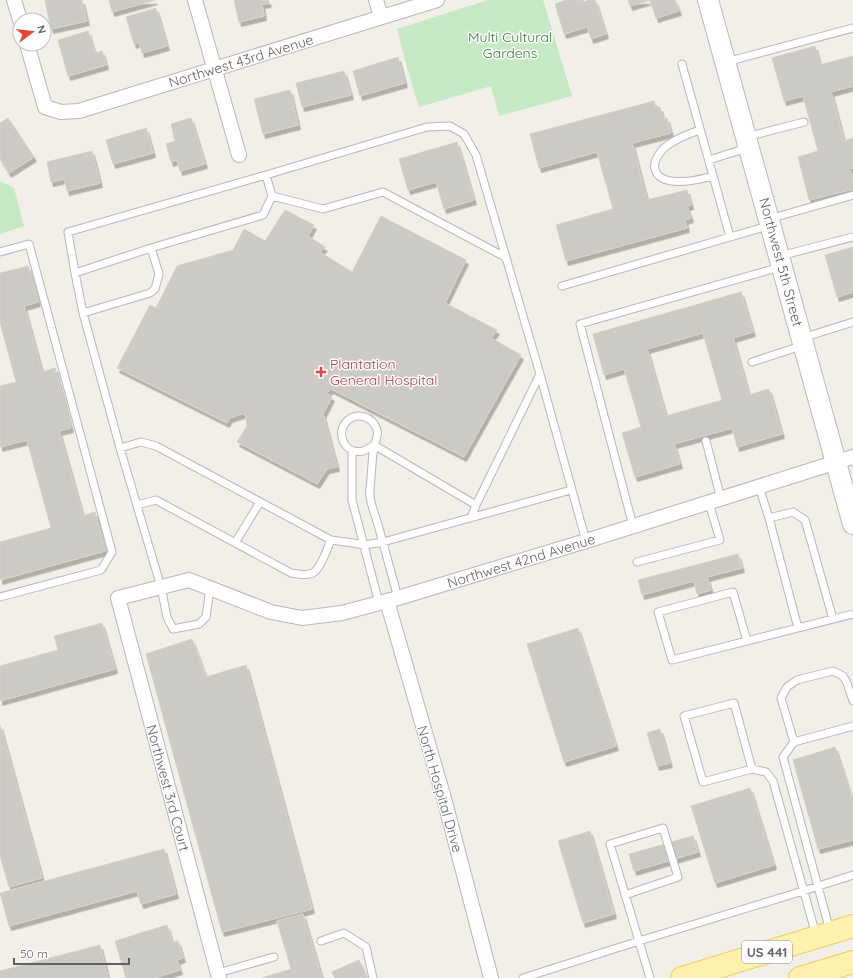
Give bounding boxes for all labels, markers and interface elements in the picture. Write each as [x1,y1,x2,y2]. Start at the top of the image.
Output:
north arrow [12,12,52,52]
text: N [34,24,49,35]
park label: Multi Cultural Gardens [468,28,552,62]
street label: Northwest 43rd Avenue [167,30,316,92]
street label: Northwest 5th Street [755,196,807,329]
place label: Plantation General Hospital [330,355,437,389]
marker: Plantation General Hospital [315,366,327,378]
street label: Northwest 42nd Avenue [445,530,597,592]
street label: Northwest 3rd Court [142,723,194,854]
street label: North Hospital Drive [413,723,467,855]
scale bar [14,940,129,966]
road number: US 441 [742,941,792,963]
text: 50 m [20,946,48,961]

